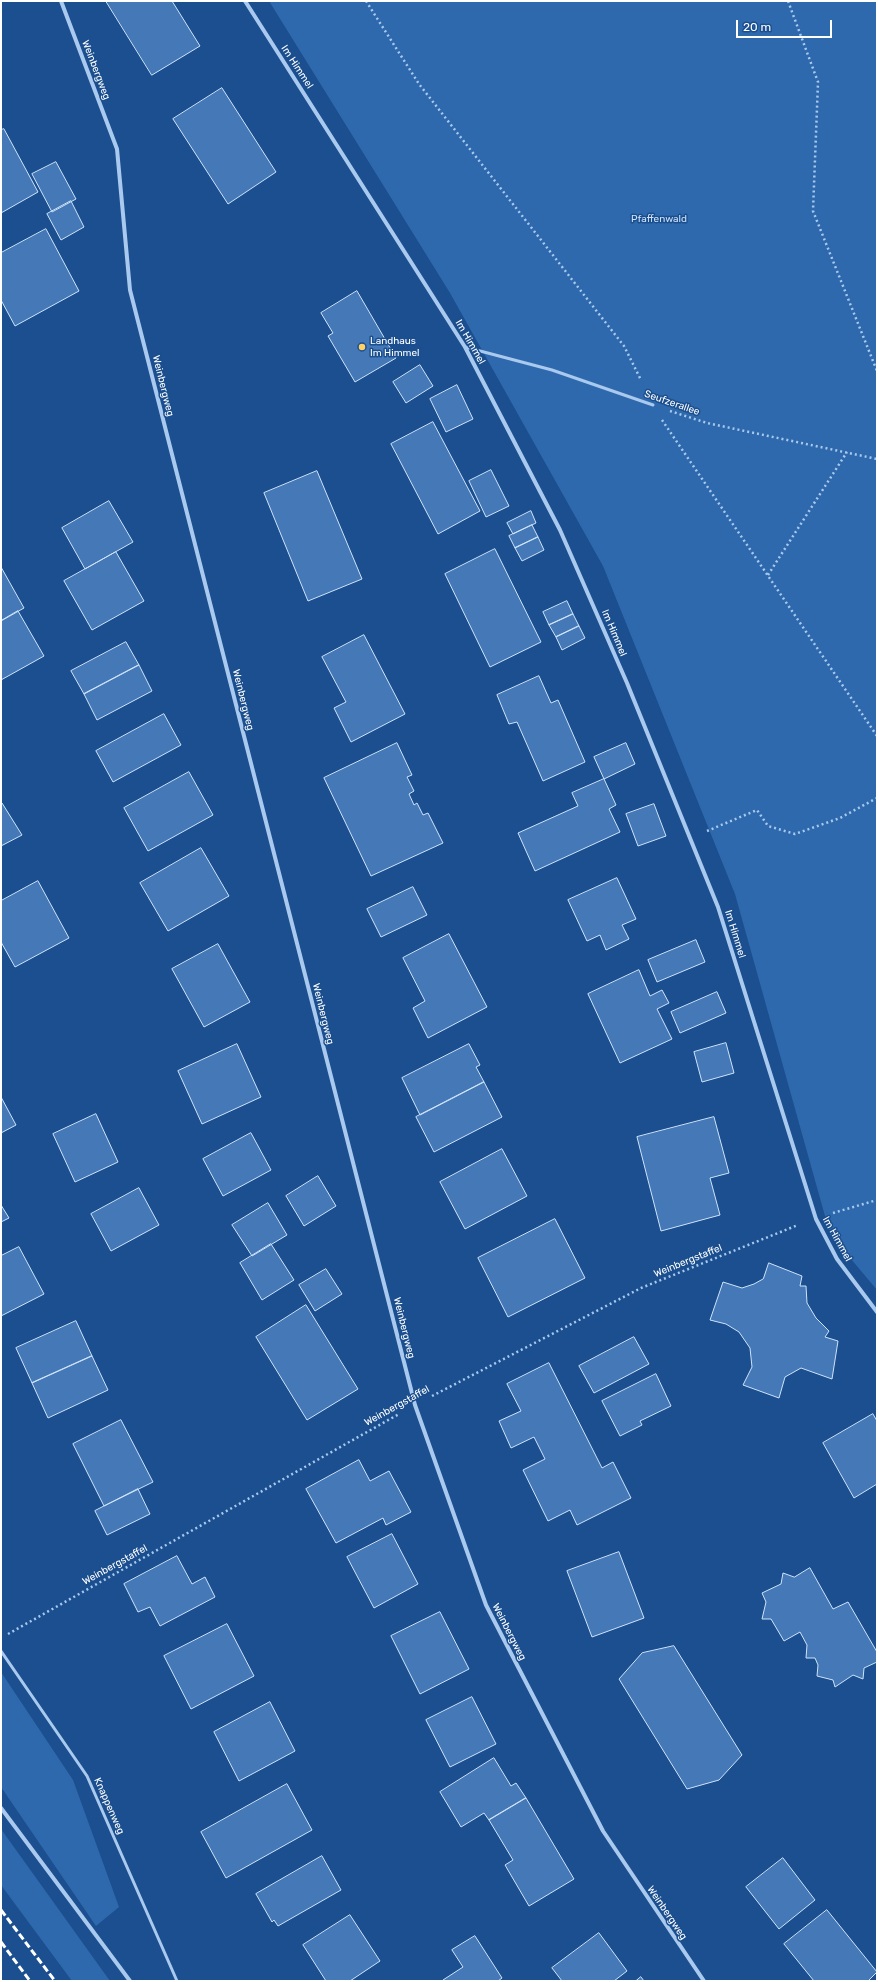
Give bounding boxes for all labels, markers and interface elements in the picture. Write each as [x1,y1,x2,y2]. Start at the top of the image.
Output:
scale bar [738,12,834,38]
text: 20 m [743,20,771,34]
street label: Weinbergweg [79,39,113,101]
street label: Im Himmel [279,43,315,91]
park label: Pfaffenwald [631,213,687,225]
street label: Im Himmel [452,318,488,366]
place label: Landhaus Im Himmel [370,335,419,358]
marker: Landhaus Im Himmel [357,342,367,352]
street label: Weinbergweg [150,354,176,418]
street label: Seufzerallee [643,388,701,418]
street label: Im Himmel [599,608,629,658]
street label: Weinbergweg [230,668,256,732]
street label: Im Himmel [722,909,748,959]
street label: Weinbergweg [310,982,336,1046]
street label: Im Himmel [820,1214,854,1264]
street label: Weinbergstaffel [652,1242,724,1280]
street label: Weinbergweg [391,1296,417,1360]
street label: Weinbergstaffel [362,1383,432,1429]
street label: Weinbergstaffel [80,1542,150,1588]
street label: Weinbergweg [489,1601,529,1663]
street label: Knappenweg [91,1776,127,1836]
street label: Weinbergweg [645,1884,689,1942]

